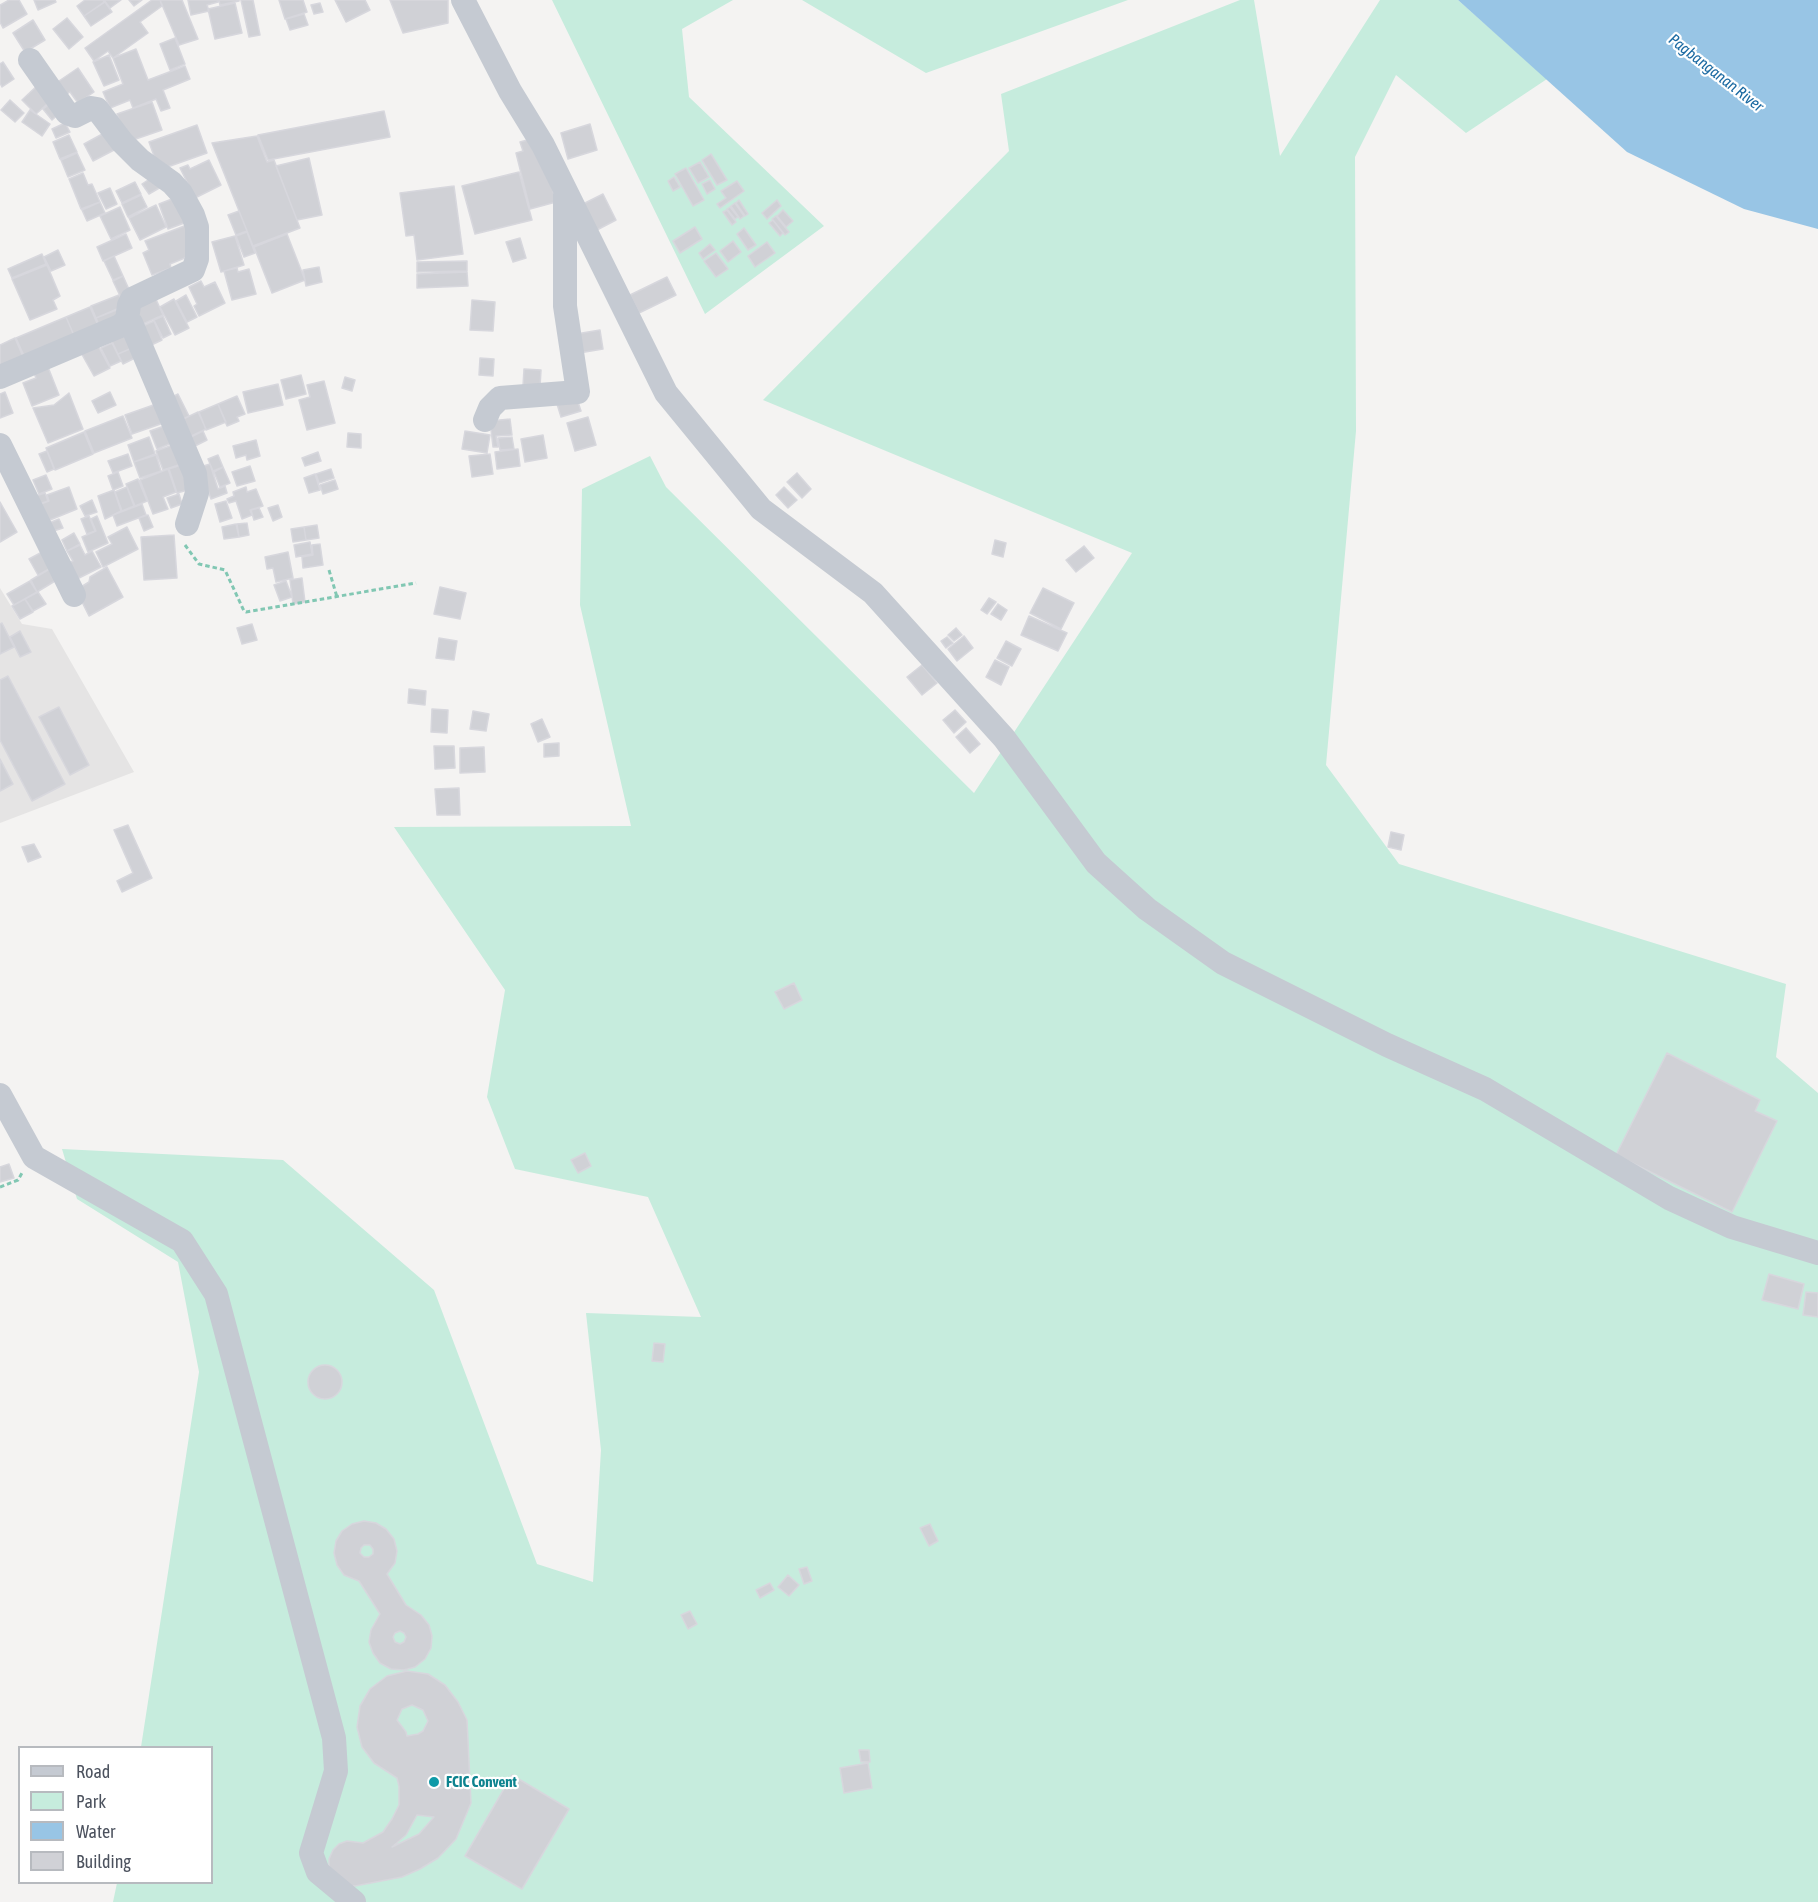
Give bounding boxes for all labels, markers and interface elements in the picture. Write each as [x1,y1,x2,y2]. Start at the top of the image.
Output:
water label: Pagbanganan River [1665,30,1767,116]
legend [18,1746,213,1884]
text: Road [76,1761,110,1782]
place label: FCIC Convent [446,1773,517,1791]
marker: FCIC Convent [427,1775,441,1789]
text: Park [76,1791,106,1812]
text: Water [76,1821,115,1842]
text: Building [76,1851,131,1872]

